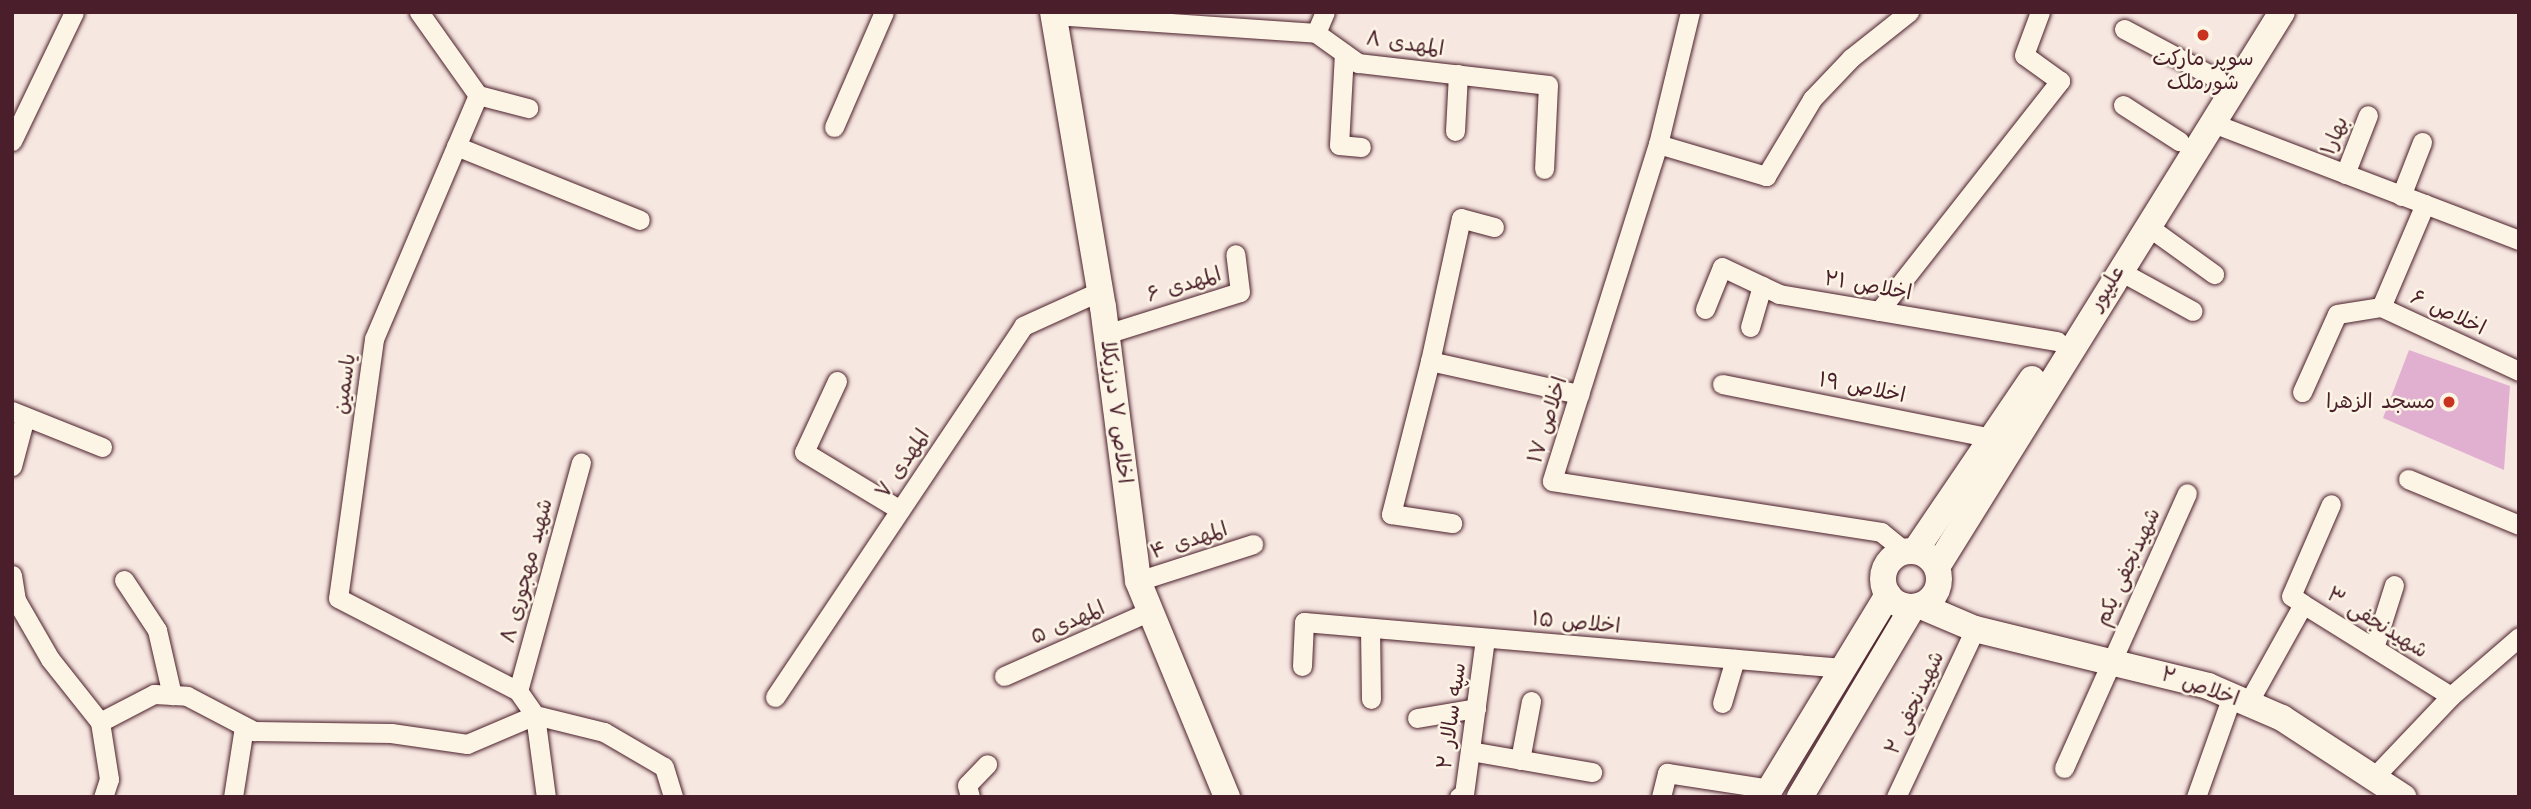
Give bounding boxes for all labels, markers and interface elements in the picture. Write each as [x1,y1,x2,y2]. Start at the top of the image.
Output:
street label: المهدی ۸ [1364,26,1446,62]
marker: سوپر مارکت شورملک [2195,27,2211,43]
place label: سوپر مارکت شورملک [2152,46,2254,96]
street label: بهار۱ [2316,113,2354,159]
street label: علیپور [2084,261,2130,315]
street label: المهدی ۶ [1144,262,1224,308]
street label: اخلاص ۲۱ [1822,266,1914,306]
street label: اخلاص ۶ [2407,285,2489,341]
street label: اخلاص ۷ درزیکلا [1095,339,1137,485]
street label: یاسمین [328,352,362,416]
street label: اخلاص ۱۹ [1816,367,1908,409]
street label: اخلاص ۱۷ [1523,374,1573,466]
place label: مسجد الزهرا [2326,389,2435,415]
marker: مسجد الزهرا [2441,394,2457,410]
street label: المهدی ۷ [871,424,935,504]
street label: شهید مهجوری ۸ [496,496,558,646]
street label: شهیدنجفی یکم [2090,504,2166,630]
street label: المهدی ۴ [1147,517,1231,565]
street label: شهیدنجفی ۳ [2322,582,2432,664]
street label: المهدی ۵ [1027,596,1109,650]
street label: اخلاص ۱۵ [1531,607,1621,639]
street label: شهیدنجفی ۲ [1880,647,1950,759]
street label: سپه سالار ۲ [1432,661,1472,771]
street label: اخلاص ۲ [2158,662,2242,712]

